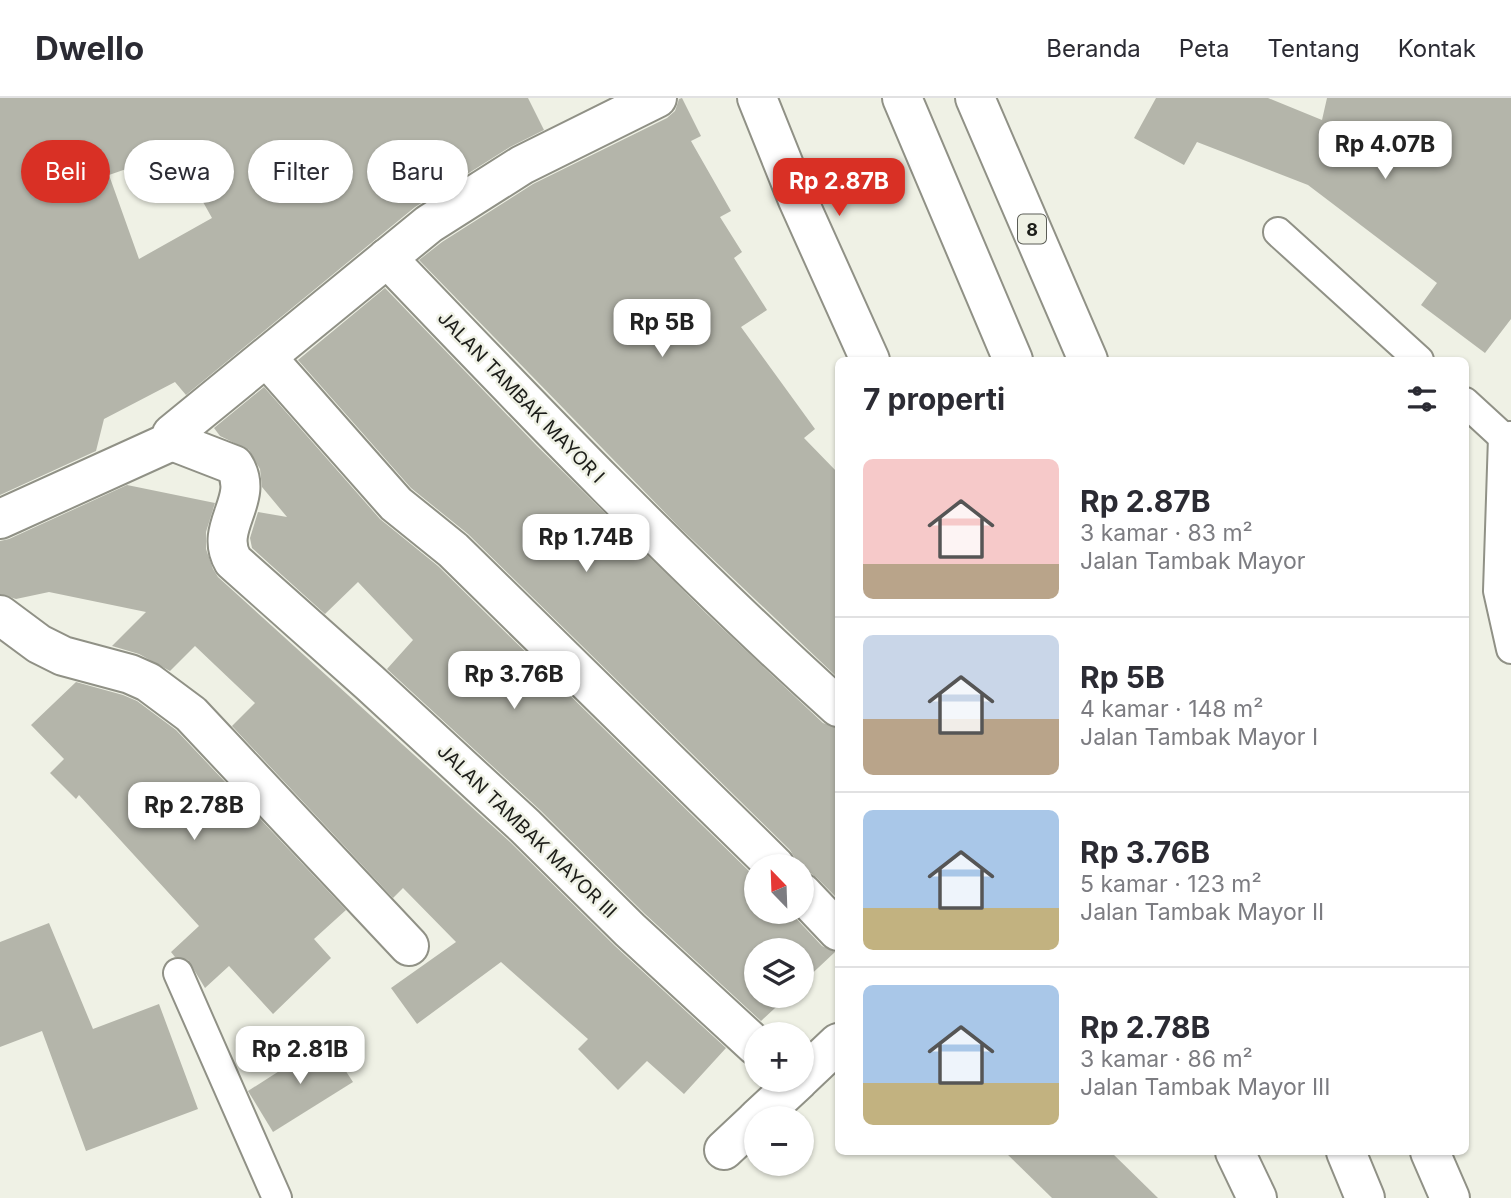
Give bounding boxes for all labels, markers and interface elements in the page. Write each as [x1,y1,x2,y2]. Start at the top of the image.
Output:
text: Dwello [35,28,144,68]
text: Beranda [1046,34,1141,63]
text: Peta [1179,34,1229,63]
text: Tentang [1267,34,1360,63]
text: Kontak [1398,34,1476,63]
pin: Rp 4.07B [1313,122,1457,181]
text: Rp 4.07B [1335,130,1435,158]
chip: Beli [21,140,110,203]
chip: Sewa [124,140,234,203]
chip: Filter [248,140,353,203]
chip: Baru [367,140,468,203]
pin: Rp 2.87B [767,158,911,218]
text: Rp 2.87B [789,167,889,195]
road number: 8 [1018,214,1046,244]
pin: Rp 5B [613,300,711,359]
street label: JALAN TAMBAK MAYOR I [433,306,609,488]
text: Rp 5B [630,308,694,336]
icon: filters [1403,380,1441,418]
text: 7 properti [863,381,1005,417]
text: Rp 2.87B [1080,483,1211,519]
icon: home [919,487,1003,571]
pin: Rp 1.74B [514,514,658,574]
text: 3 kamar · 83 m² [1080,519,1253,547]
text: Rp 1.74B [539,523,633,551]
text: Jalan Tambak Mayor [1080,547,1305,575]
pin: Rp 3.76B [442,652,586,711]
text: Rp 5B [1080,659,1165,695]
text: Rp 3.76B [464,660,564,688]
icon: home [919,663,1003,747]
text: 4 kamar · 148 m² [1080,695,1263,723]
text: Jalan Tambak Mayor I [1080,723,1318,751]
street label: JALAN TAMBAK MAYOR III [433,739,621,923]
pin: Rp 2.78B [122,782,266,842]
text: Rp 2.78B [144,791,244,819]
text: Rp 3.76B [1080,834,1210,870]
icon: home [919,838,1003,922]
north arrow [744,854,814,924]
map controls [744,854,814,1176]
text: 5 kamar · 123 m² [1080,870,1262,898]
text: Jalan Tambak Mayor II [1080,898,1324,926]
button: layers [744,938,814,1008]
text: Rp 2.78B [1080,1009,1210,1045]
icon: home [919,1013,1003,1097]
button: + [744,1022,814,1092]
pin: Rp 2.81B [228,1026,372,1086]
text: Rp 2.81B [252,1035,348,1063]
text: 3 kamar · 86 m² [1080,1045,1253,1073]
text: Jalan Tambak Mayor III [1080,1073,1330,1101]
button: − [744,1106,814,1176]

